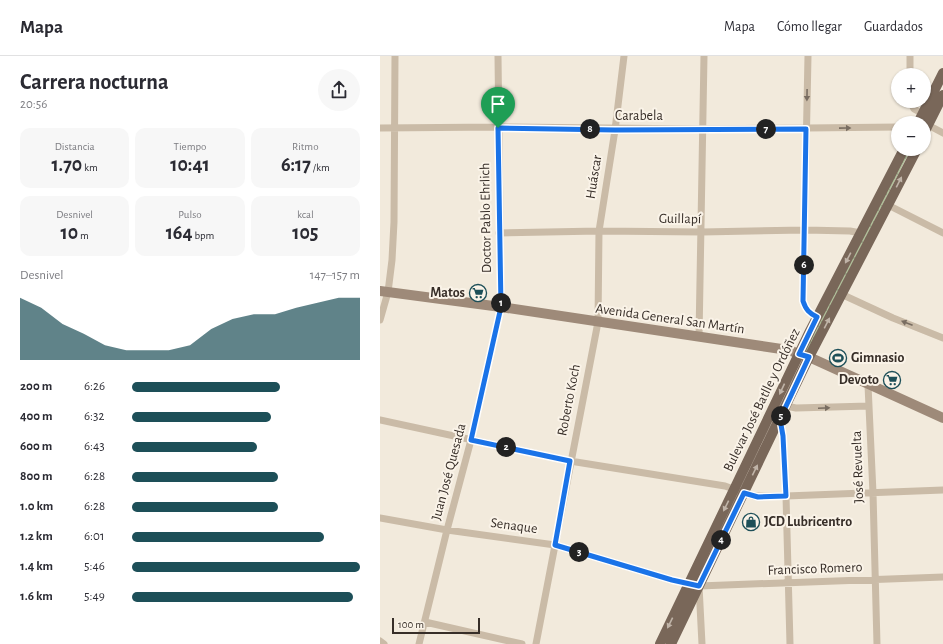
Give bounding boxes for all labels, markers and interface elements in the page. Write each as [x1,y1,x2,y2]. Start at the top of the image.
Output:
text: Mapa [20,18,63,37]
text: Mapa [724,20,755,34]
text: Cómo llegar [777,20,842,34]
text: Guardados [864,20,923,34]
map controls [891,68,931,156]
button: + [891,68,931,108]
button: share [318,69,360,111]
text: Carrera nocturna [20,71,169,93]
pin [481,87,515,128]
one-way arrow [803,89,810,101]
icon: arrive [487,93,509,115]
text: 20:56 [20,98,47,111]
street label: Carabela [615,109,664,123]
button: − [891,116,931,156]
pin: 8 [580,119,600,139]
pin: 7 [756,119,776,139]
text: 8 [587,123,593,134]
text: 7 [764,123,768,134]
one-way arrow [839,125,852,131]
text: Distancia [55,141,95,152]
text: Tiempo [174,141,206,152]
text: Ritmo [292,141,319,152]
street label: Huáscar [584,154,604,200]
text: 1.70 [51,155,82,175]
text: 10:41 [170,155,210,175]
text: 6:17 [281,155,311,175]
text: km [82,162,98,173]
text: /km [311,162,330,173]
street label: Doctor Pablo Ehrlich [478,163,494,273]
one-way arrow [896,177,903,188]
text: Desnivel [56,209,93,220]
text: Pulso [178,209,202,220]
text: kcal [297,209,314,220]
street label: Guillapí [659,212,702,226]
text: 10 [61,223,78,243]
text: 164 [166,223,193,243]
text: 105 [292,223,318,243]
text: m [78,230,89,241]
text: bpm [193,230,214,241]
one-way arrow [845,252,851,264]
pin: 6 [794,255,814,275]
text: 6 [801,259,807,270]
text: Desnivel [20,269,64,282]
text: 147–157 m [310,269,360,282]
supermarket icon: Matos [468,283,488,303]
place label: Matos [430,286,465,300]
pin: 1 [491,293,511,313]
text: 1 [499,297,503,308]
street label: Avenida General San Martín [594,302,746,336]
one-way arrow [824,317,830,328]
one-way arrow [900,320,912,326]
street label: Bulevar José Batlle y Ordóñez [721,326,803,474]
sports icon: Gimnasio [828,348,848,368]
place label: Gimnasio [851,351,904,365]
street label: Roberto Koch [555,363,583,437]
supermarket icon: Devoto [882,370,902,390]
place label: Devoto [839,373,879,387]
text: 200 m [20,380,52,393]
text: 6:26 [84,380,105,393]
one-way arrow [779,383,785,395]
one-way arrow [818,404,830,411]
pin: 5 [771,406,791,426]
text: 400 m [20,410,53,423]
text: 6:32 [84,410,104,423]
text: 5 [779,410,783,421]
street label: Juan José Quesada [429,421,469,522]
street label: José Revuelta [850,430,866,503]
pin: 2 [496,437,516,457]
text: 600 m [20,440,52,453]
text: 6:43 [84,440,105,453]
text: 2 [503,441,509,452]
one-way arrow [752,464,758,476]
text: 800 m [20,470,52,483]
text: 6:28 [84,470,105,483]
text: 1.0 km [20,500,53,513]
text: 6:28 [84,500,105,513]
one-way arrow [723,500,729,512]
shop icon: JCD Lubricentro [741,512,761,532]
place label: JCD Lubricentro [764,515,852,529]
street label: Senaque [490,516,538,536]
text: 1.2 km [20,530,53,543]
text: 6:01 [84,530,104,543]
pin: 4 [711,530,731,550]
text: 4 [718,534,724,545]
pin: 3 [569,542,589,562]
text: 3 [577,546,581,557]
text: 1.4 km [20,560,53,573]
text: 5:46 [84,560,105,573]
street label: Francisco Romero [767,560,863,578]
text: 1.6 km [20,590,53,603]
text: 5:49 [84,590,105,603]
scale bar [392,616,480,635]
one-way arrow [667,617,673,629]
text: 100 m [398,619,424,630]

